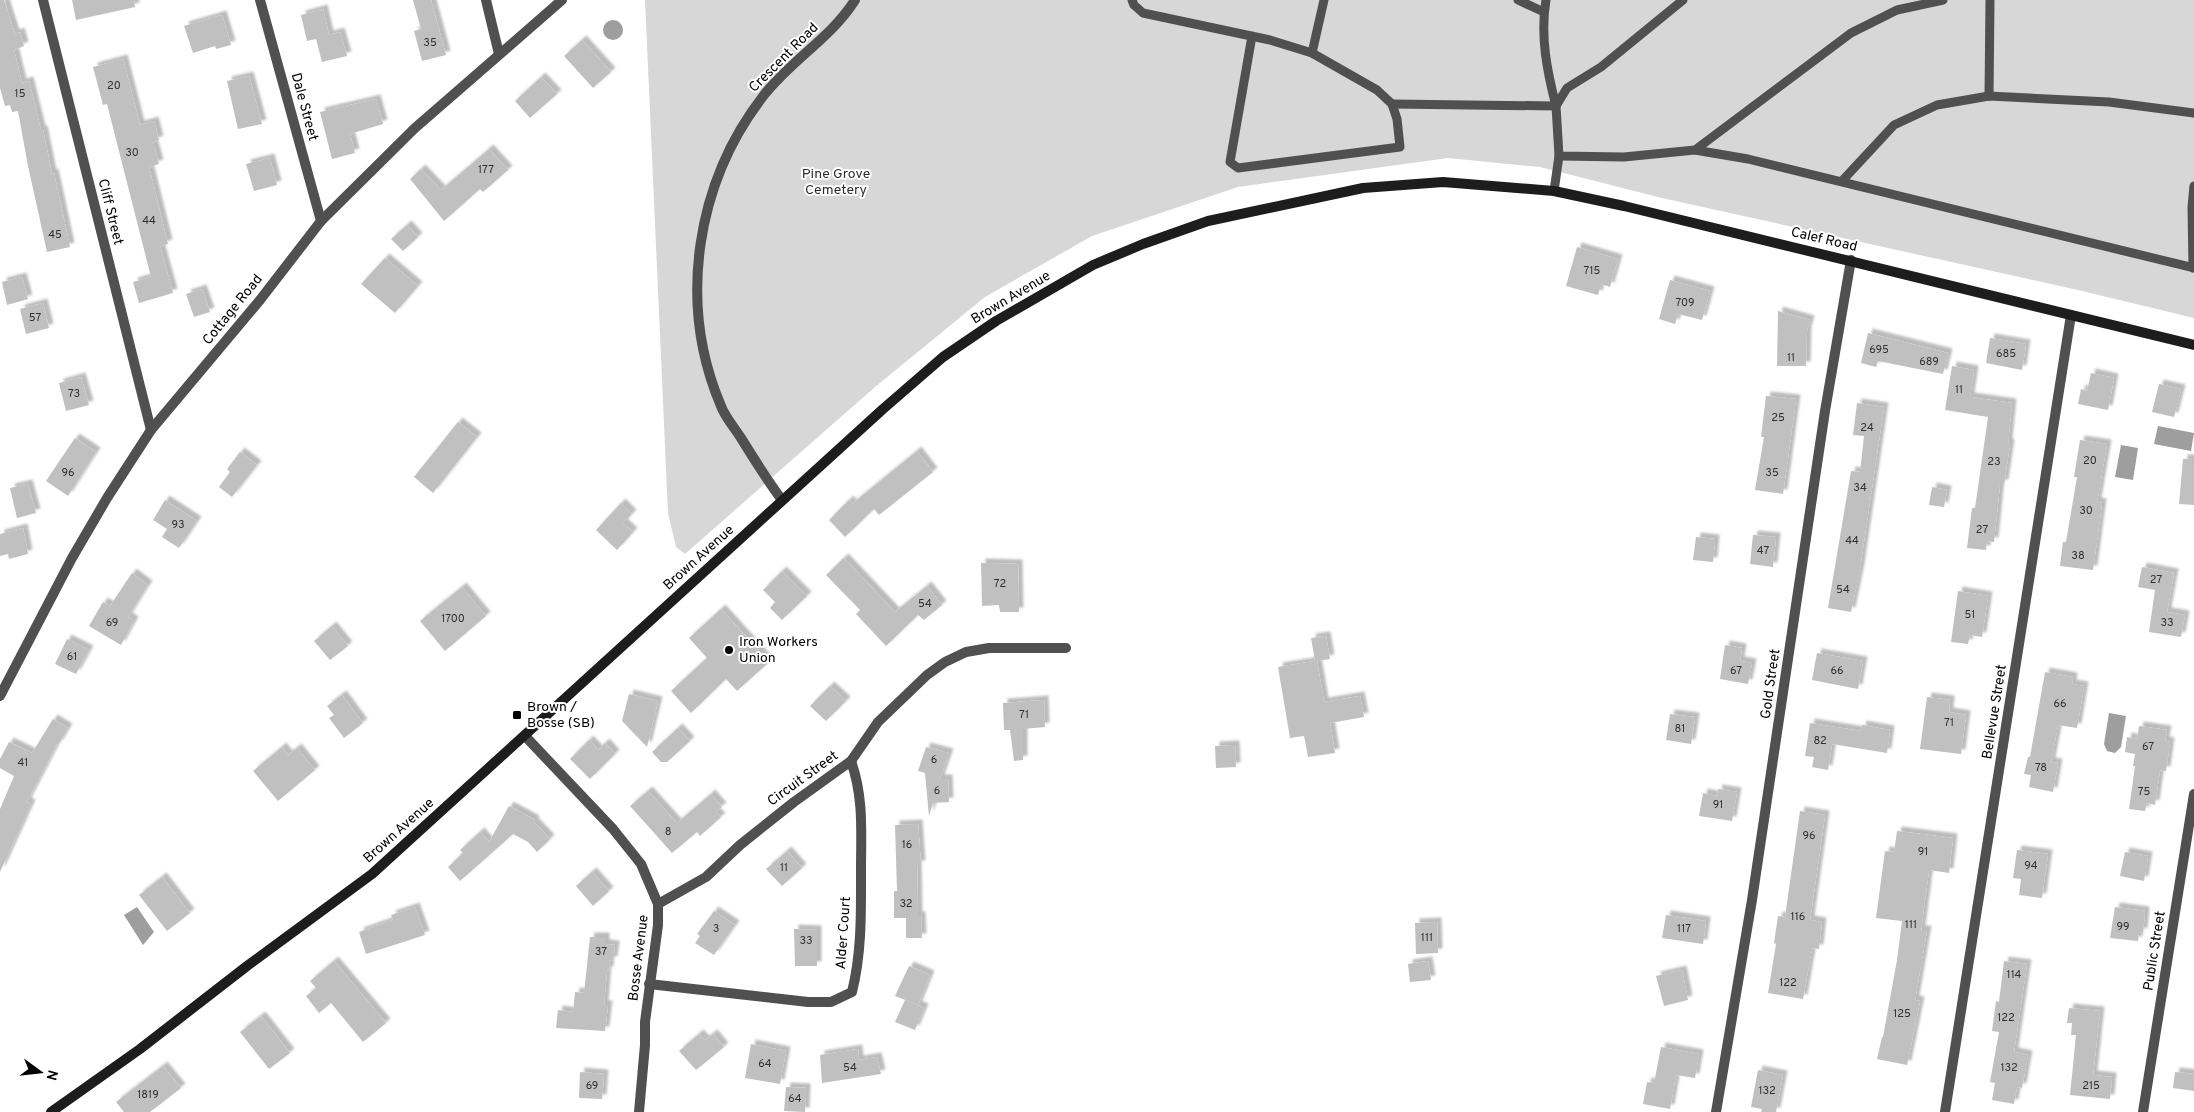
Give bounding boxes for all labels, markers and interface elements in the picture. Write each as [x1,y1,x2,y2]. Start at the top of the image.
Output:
street label: Crescent Road [746,20,822,96]
house number: 35 [423,36,437,50]
street label: Dale Street [287,71,321,143]
house number: 20 [107,79,121,93]
house number: 15 [15,87,26,101]
house number: 30 [125,146,139,160]
house number: 177 [478,163,494,177]
park label: Pine Grove Cemetery [802,166,870,199]
street label: Cliff Street [94,177,126,247]
house number: 44 [142,214,156,228]
street label: Calef Road [1789,224,1859,256]
house number: 45 [48,228,62,242]
house number: 715 [1584,264,1601,278]
street label: Brown Avenue [968,268,1054,328]
street label: Cottage Road [199,271,267,349]
house number: 709 [1675,296,1695,310]
house number: 57 [29,311,41,325]
house number: 695 [1869,343,1889,357]
house number: 685 [1996,347,2016,361]
house number: 11 [1787,351,1795,365]
house number: 689 [1919,355,1939,369]
house number: 11 [1955,383,1963,397]
house number: 73 [68,387,80,401]
house number: 25 [1771,411,1785,425]
house number: 24 [1860,421,1874,435]
house number: 20 [2083,454,2097,468]
house number: 23 [1987,455,2001,469]
house number: 96 [61,466,75,480]
house number: 35 [1765,466,1779,480]
house number: 34 [1853,481,1867,495]
house number: 30 [2079,504,2093,518]
house number: 93 [171,518,185,532]
street label: Brown Avenue [660,522,738,594]
house number: 27 [1976,523,1988,537]
house number: 44 [1845,534,1859,548]
house number: 47 [1757,544,1769,558]
house number: 38 [2071,549,2085,563]
house number: 27 [2150,573,2162,587]
house number: 72 [994,577,1006,591]
house number: 54 [1836,583,1850,597]
house number: 54 [918,597,932,611]
house number: 51 [1965,608,1975,622]
house number: 1700 [441,612,465,626]
house number: 69 [106,616,118,630]
house number: 33 [2160,616,2174,630]
place label: Iron Workers Union [739,634,818,667]
marker: Iron Workers Union [723,644,735,656]
street label: Gold Street [1758,648,1784,720]
house number: 61 [67,650,77,664]
street label: Bellevue Street [1979,663,2011,761]
house number: 67 [1730,664,1742,678]
house number: 66 [1830,664,1844,678]
house number: 66 [2053,697,2067,711]
place label: Brown / Bosse (SB) [527,699,595,732]
house number: 71 [1019,708,1029,722]
marker: Brown / Bosse (SB) [511,709,523,721]
house number: 71 [1944,716,1954,730]
house number: 81 [1675,722,1685,736]
house number: 82 [1813,734,1827,748]
house number: 67 [2142,740,2154,754]
street label: Circuit Street [764,748,842,810]
house number: 6 [931,753,937,767]
house number: 41 [18,756,28,770]
house number: 78 [2035,761,2047,775]
house number: 6 [934,784,940,798]
house number: 75 [2138,785,2150,799]
street label: Brown Avenue [360,795,438,867]
house number: 91 [1713,798,1723,812]
house number: 8 [665,825,671,839]
house number: 96 [1802,829,1816,843]
house number: 16 [902,838,912,852]
house number: 91 [1918,845,1928,859]
house number: 94 [2024,859,2038,873]
house number: 11 [780,861,788,875]
street label: Alder Court [833,896,855,970]
house number: 32 [899,897,913,911]
house number: 116 [1791,910,1805,924]
street label: Public Street [2140,910,2170,992]
street label: Bosse Avenue [625,914,653,1002]
house number: 111 [1905,918,1917,932]
house number: 99 [2116,920,2130,934]
house number: 3 [713,922,719,936]
house number: 117 [1677,922,1691,936]
house number: 111 [1421,931,1433,945]
house number: 33 [799,934,813,948]
house number: 37 [595,945,607,959]
house number: 114 [2007,968,2022,982]
house number: 122 [1779,976,1797,990]
house number: 125 [1893,1007,1911,1021]
house number: 122 [1997,1011,2015,1025]
north arrow [15,1047,65,1097]
house number: 64 [758,1057,772,1071]
house number: 54 [843,1061,857,1075]
house number: 132 [2000,1061,2018,1075]
text: N [42,1068,61,1082]
house number: 69 [586,1079,598,1093]
house number: 215 [2082,1079,2100,1093]
house number: 132 [1758,1084,1776,1098]
house number: 1819 [137,1088,159,1102]
house number: 64 [788,1092,802,1106]

